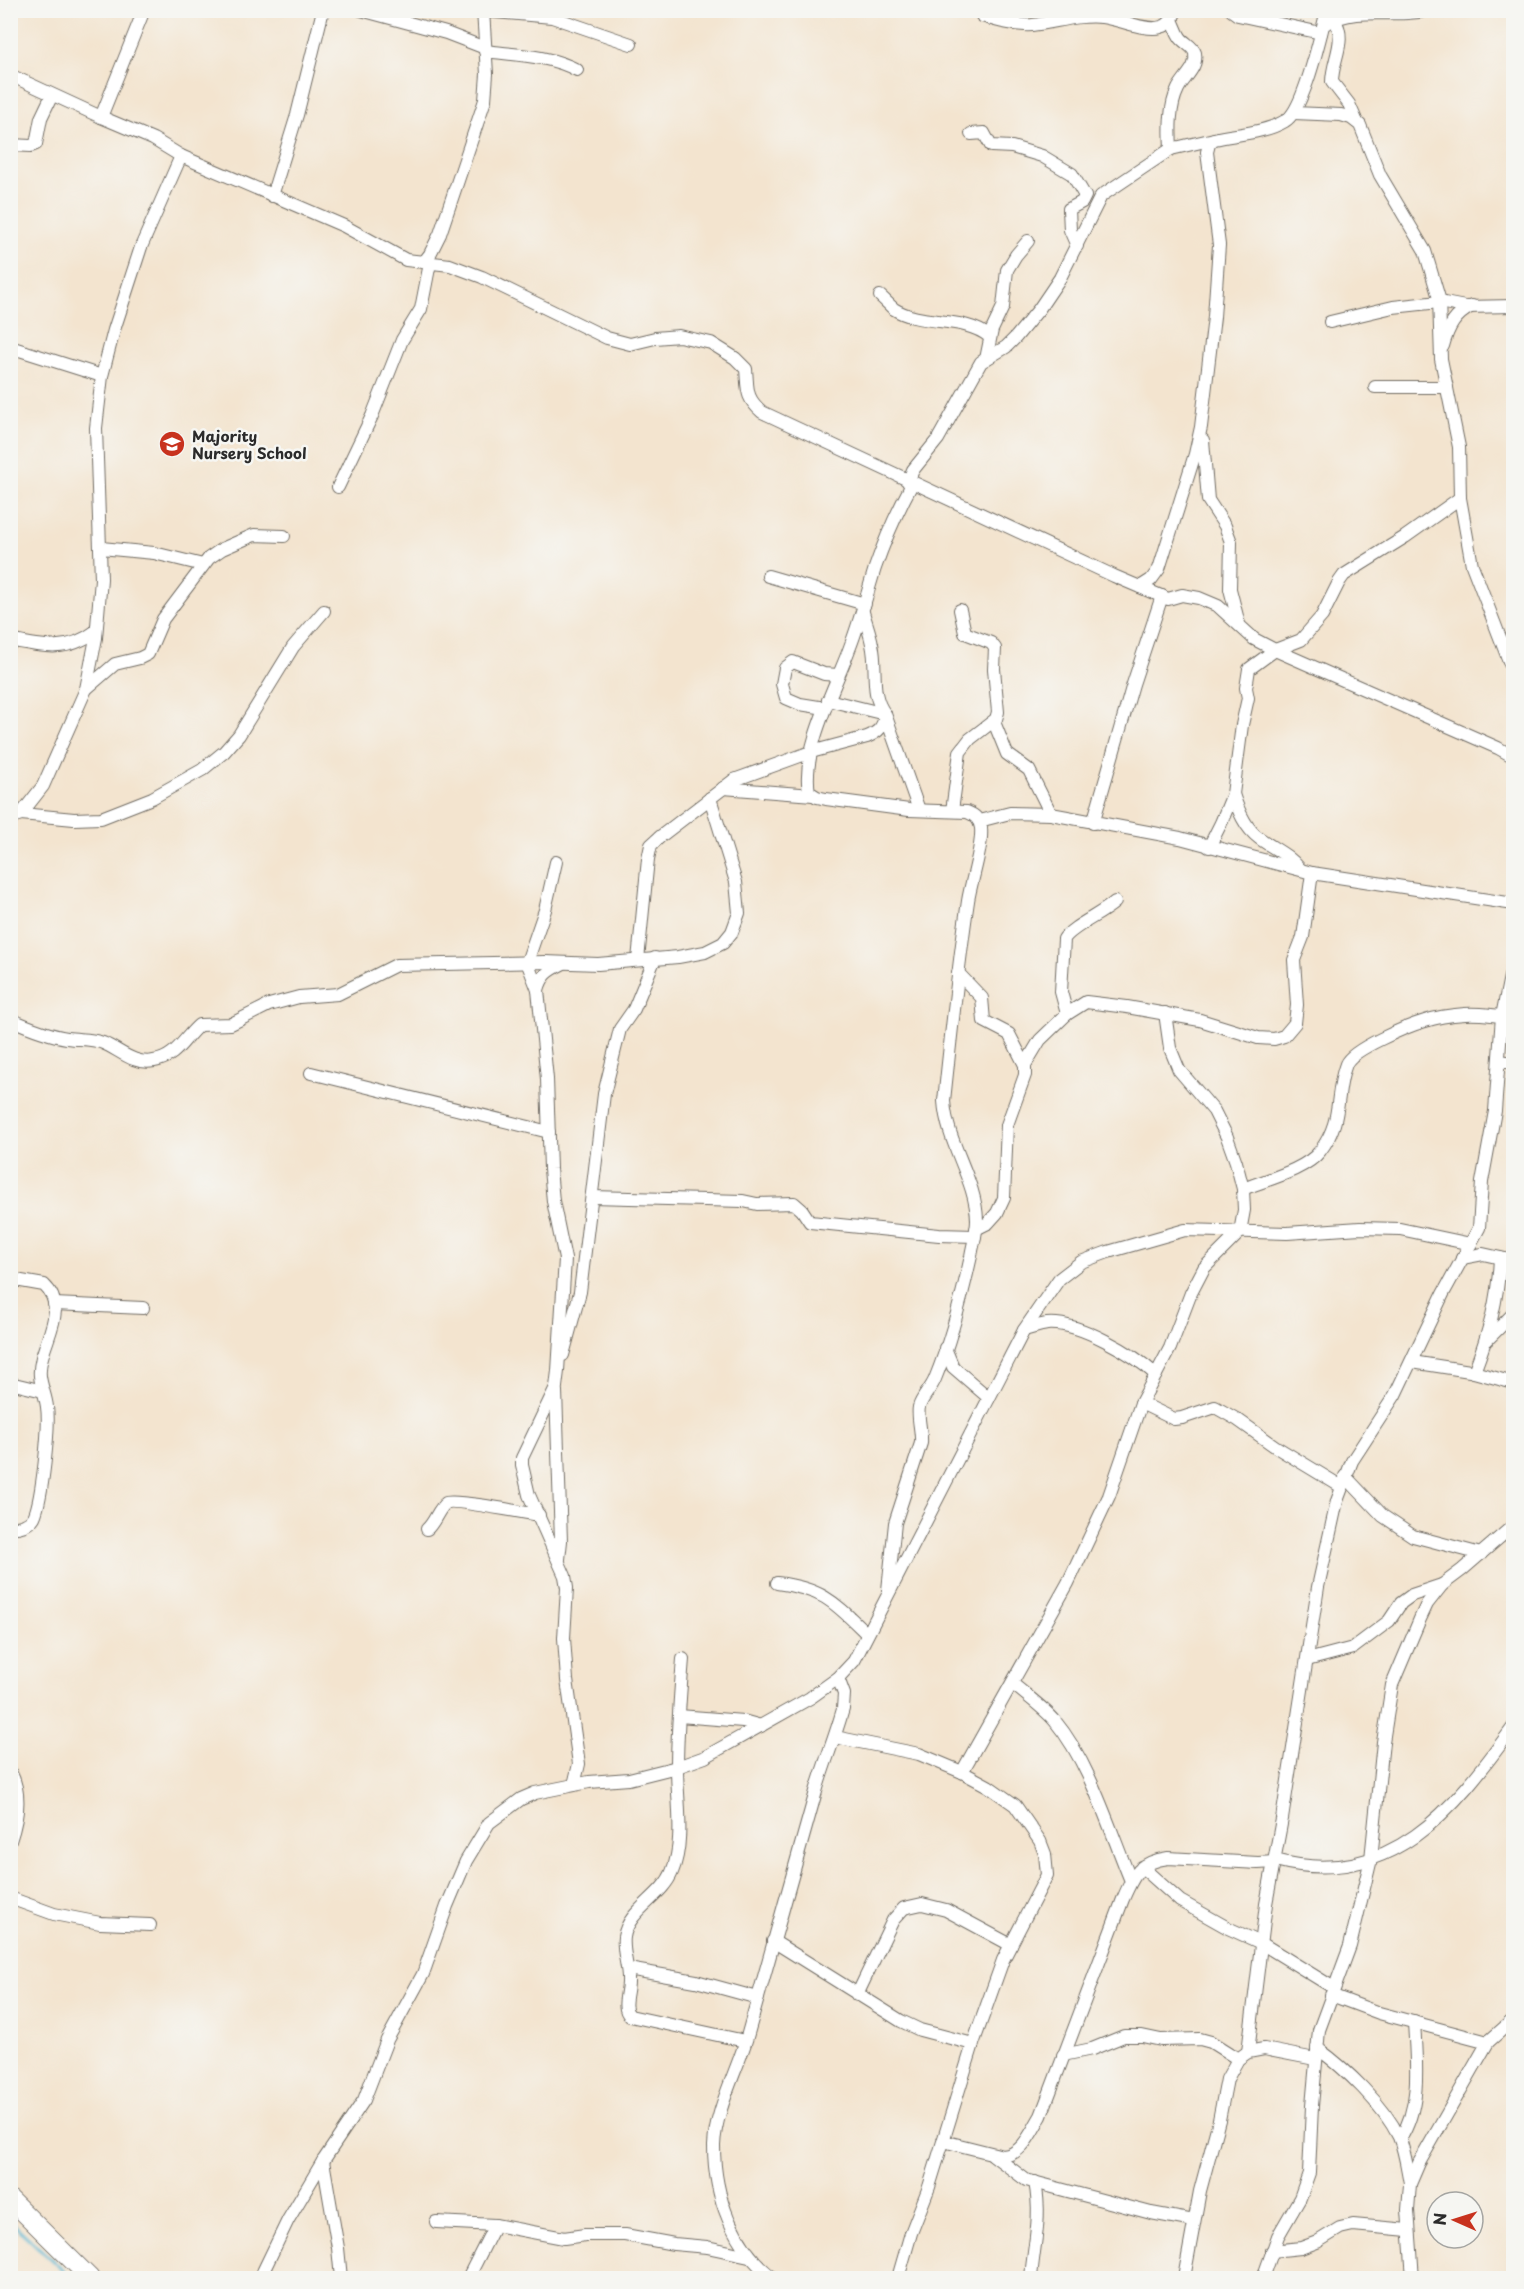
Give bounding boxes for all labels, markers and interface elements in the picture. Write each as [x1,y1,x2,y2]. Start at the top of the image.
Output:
place label: Majority Nursery School [192,424,307,464]
school or university icon: Majority Nursery School [157,429,187,459]
north arrow [1425,2190,1485,2250]
text: N [1427,2212,1451,2226]

